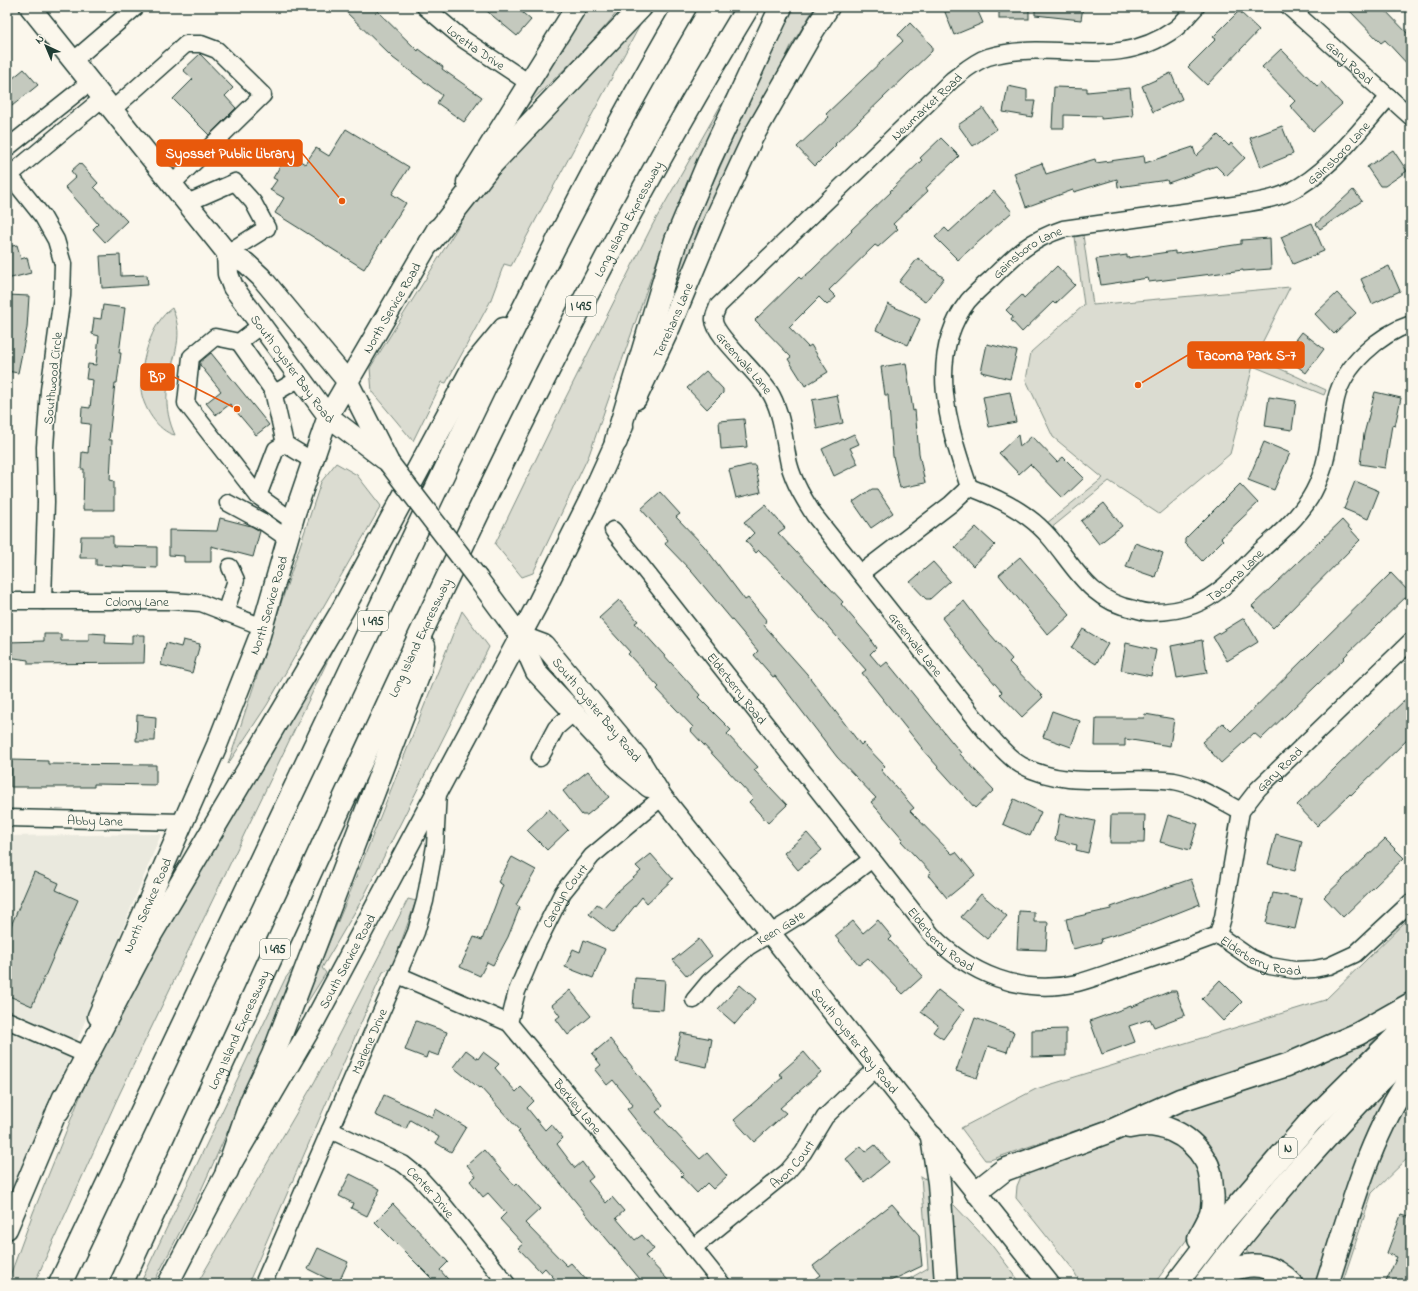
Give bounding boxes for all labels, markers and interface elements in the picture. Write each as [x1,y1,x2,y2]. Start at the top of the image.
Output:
street label: Loretta Drive [442,21,508,76]
north arrow [26,26,66,66]
text: N [32,31,48,48]
street label: Gary Road [1321,37,1377,90]
street label: Newmarket Road [887,68,968,145]
street label: Gainsboro Lane [1303,118,1375,190]
callout: Syosset Public Library [157,140,302,166]
text: Syosset Public Library [165,144,295,167]
street label: Long Island Expressway [590,158,669,281]
street label: Gainsboro Lane [989,222,1065,284]
street label: North Service Road [359,259,427,357]
street label: Terrehans Lane [649,280,699,362]
road number: I 495 [566,296,596,316]
street label: South Oyster Bay Road [245,311,338,429]
street label: Greenvale Lane [711,328,777,399]
street label: Southwood Circle [39,331,68,425]
callout: Tacoma Park S-7 [1188,342,1304,368]
text: Tacoma Park S-7 [1196,346,1296,367]
callout: BP [141,364,174,390]
text: BP [148,368,166,389]
street label: Tacoma Lane [1203,545,1268,608]
street label: North Service Road [245,553,293,658]
street label: Long Island Expressway [384,575,457,701]
street label: Colony Lane [105,593,169,613]
street label: Greenvale Lane [883,608,947,681]
road number: I 495 [358,611,388,631]
street label: Elderberry Road [702,649,771,729]
street label: South Oyster Bay Road [547,654,646,767]
street label: Gary Road [1252,742,1308,797]
street label: Abby Lane [67,811,123,832]
street label: North Service Road [119,855,178,956]
street label: Carolyn Court [538,860,594,932]
street label: Elderberry Road [902,903,978,977]
street label: Keen Gate [754,906,809,950]
street label: South Service Road [315,910,381,1013]
street label: Elderberry Road [1216,931,1302,981]
road number: I 495 [260,939,290,959]
street label: Long Island Expressway [204,967,276,1093]
street label: South Oyster Bay Road [806,984,903,1099]
street label: Marlene Drive [347,1006,393,1077]
street label: Berkley Lane [548,1074,606,1139]
street label: Avon Court [766,1136,820,1193]
road number: N [1279,1138,1297,1158]
street label: Center Drive [402,1162,458,1223]

